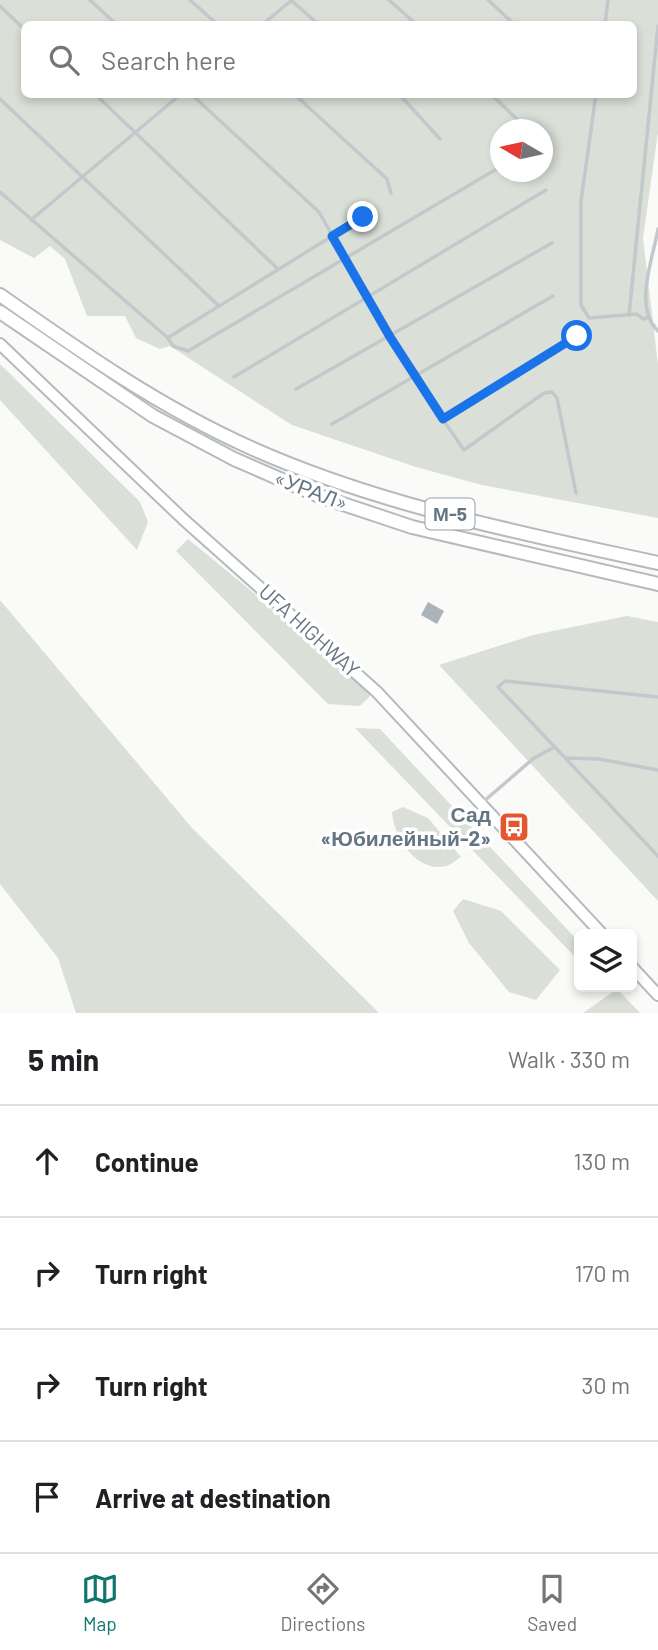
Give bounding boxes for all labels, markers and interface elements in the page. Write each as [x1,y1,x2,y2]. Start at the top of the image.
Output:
search box [21,21,637,98]
icon: search [45,41,83,79]
text: Search here [101,44,236,75]
north arrow [490,119,553,182]
route end [347,201,378,232]
route start [561,320,592,351]
street label: «УРАЛ» [271,464,352,515]
road number: М-5 [426,499,475,530]
street label: UFA HIGHWAY [255,578,366,682]
place label: Сад «Юбилейный-2» [321,801,491,850]
bus stop icon: Сад «Юбилейный-2» [497,810,531,844]
map controls [574,929,637,992]
button: layers [574,929,637,992]
text: 5 min [28,1041,99,1077]
text: Walk · 330 m [508,1045,630,1073]
icon: ahead [28,1142,66,1180]
text: Continue [95,1146,199,1177]
text: 130 m [573,1147,630,1175]
icon: right [28,1254,66,1292]
text: Turn right [95,1258,208,1289]
text: 170 m [574,1259,630,1287]
icon: right [28,1366,66,1404]
text: Turn right [95,1370,208,1401]
text: 30 m [582,1371,630,1399]
icon: arrive [28,1478,66,1516]
text: Arrive at destination [95,1482,331,1513]
tab: Map [81,1570,119,1635]
tab: Directions [281,1570,366,1635]
tab: Saved [527,1570,577,1635]

